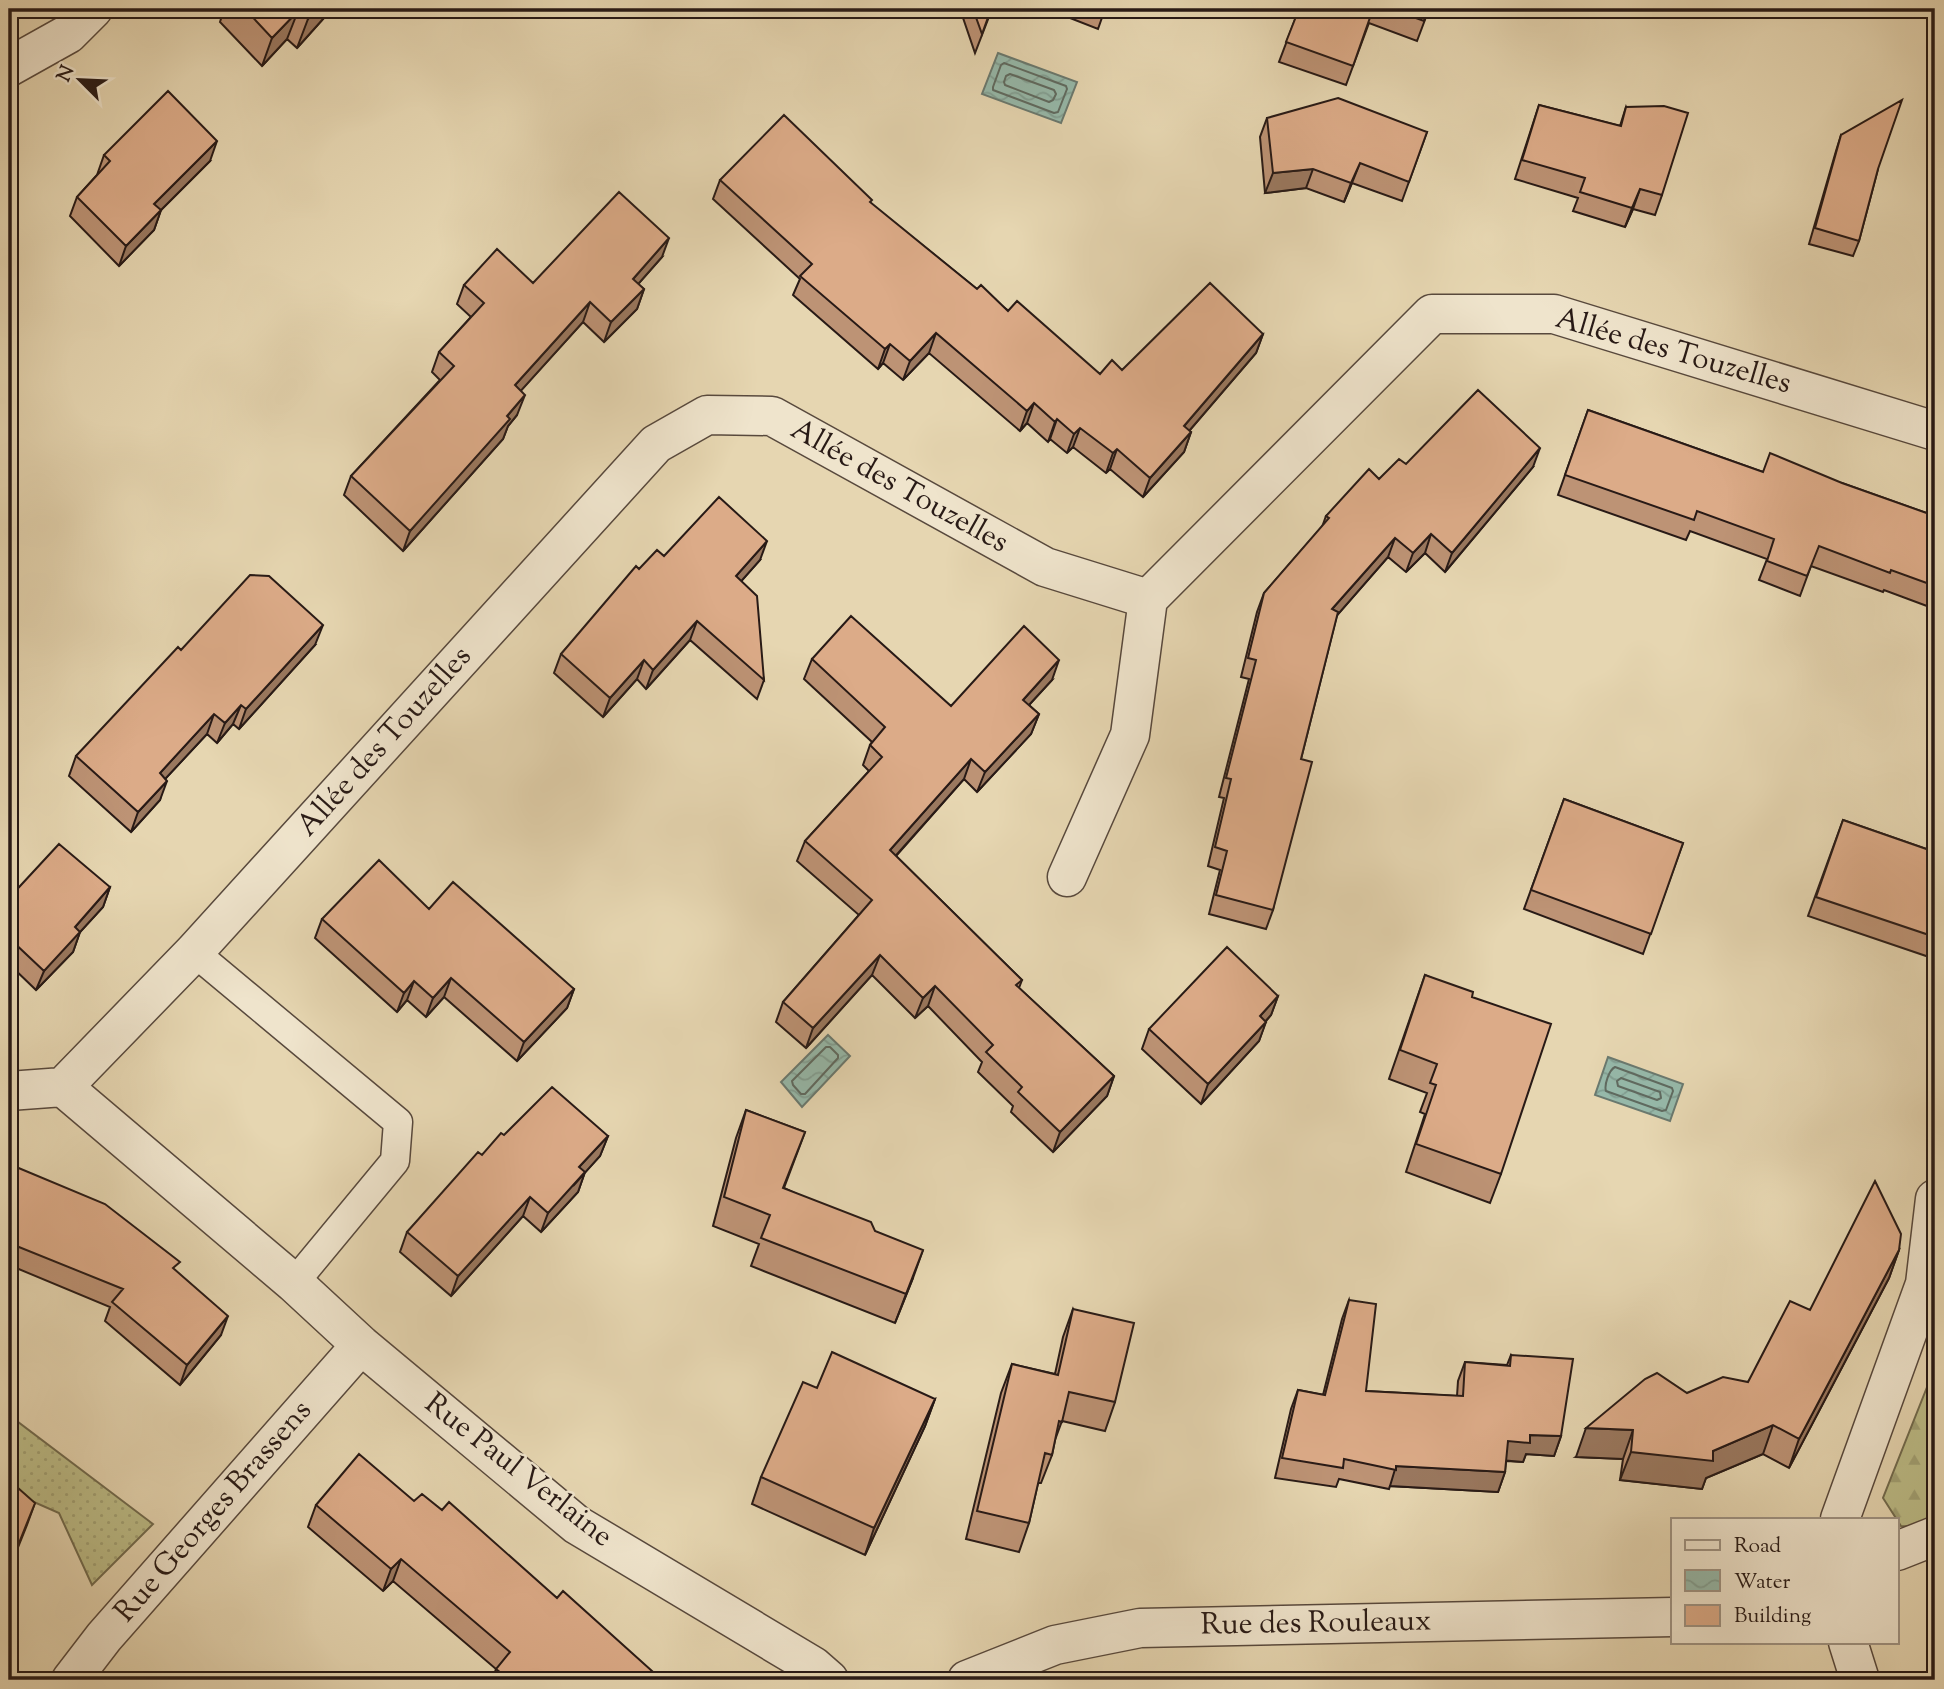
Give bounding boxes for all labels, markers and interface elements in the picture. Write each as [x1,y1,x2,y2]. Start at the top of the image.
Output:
north arrow [46,46,116,116]
text: N [51,62,82,87]
street label: Allée des Touzelles [1550,298,1796,406]
street label: Allée des Touzelles [782,409,1016,565]
street label: Allée des Touzelles [288,637,482,847]
street label: Rue Paul Verlaine [415,1384,621,1558]
street label: Rue Georges Brassens [105,1391,323,1633]
legend [1671,1518,1898,1644]
text: Road [1734,1532,1781,1562]
text: Water [1734,1568,1791,1598]
street label: Rue des Rouleaux [1200,1600,1432,1648]
text: Building [1734,1602,1811,1632]

